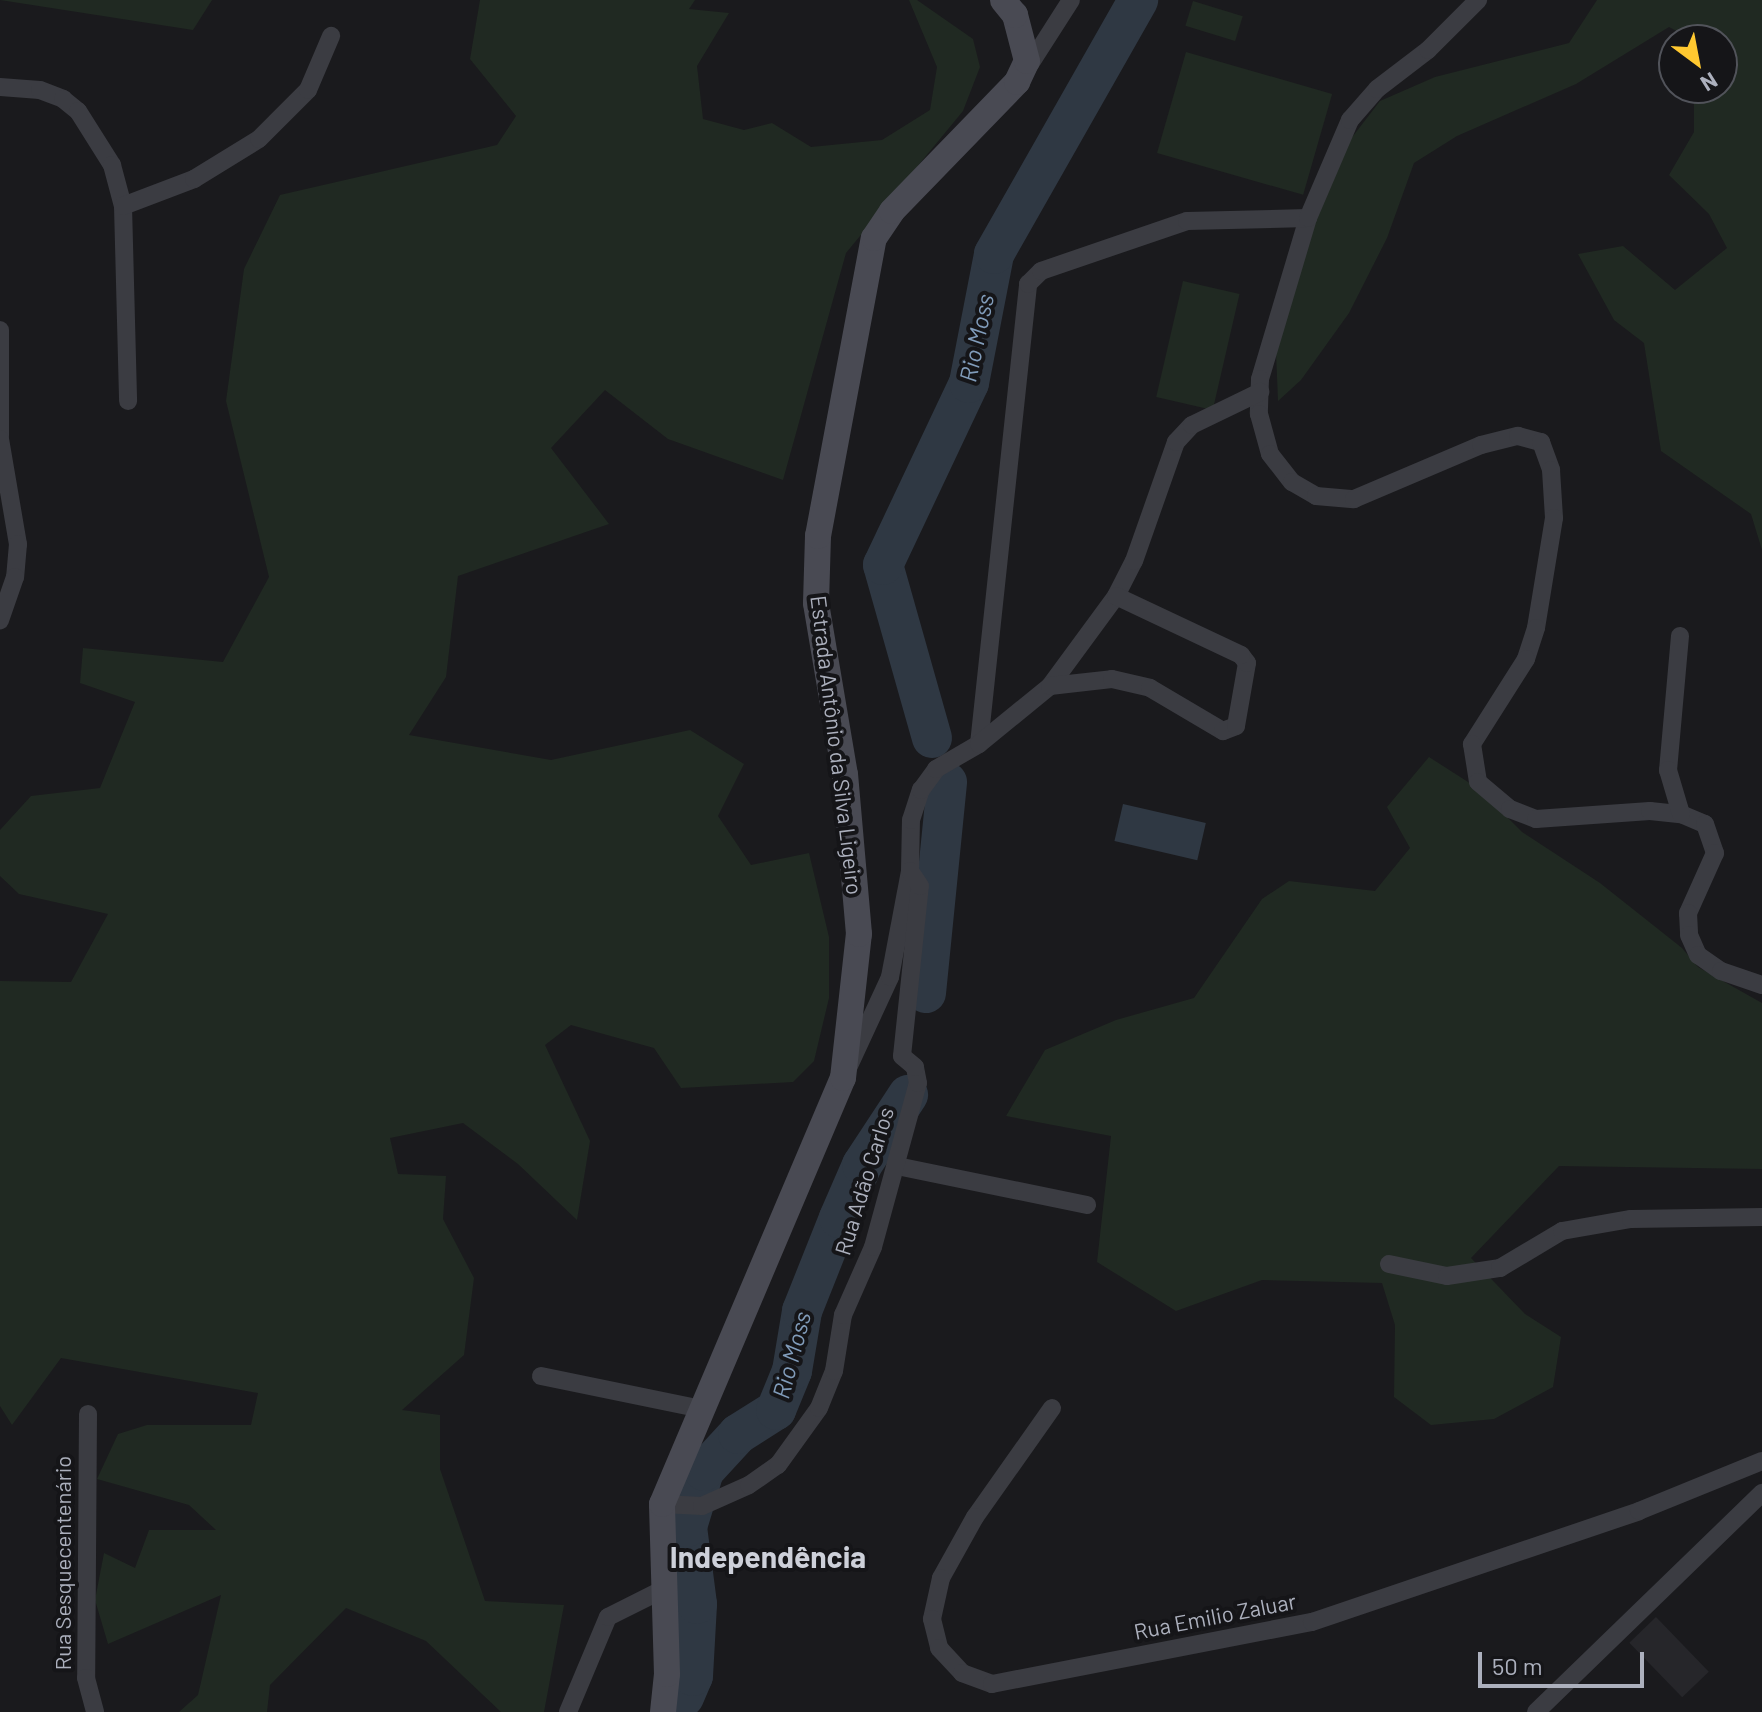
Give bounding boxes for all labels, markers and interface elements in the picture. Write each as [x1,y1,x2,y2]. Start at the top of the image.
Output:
north arrow [1658,24,1738,104]
text: N [1697,68,1723,98]
water label: Rio Moss [953,291,999,385]
street label: Estrada Antônio da Silva Ligeiro [806,594,868,896]
street label: Rua Adão Carlos [829,1104,899,1258]
water label: Rio Moss [766,1308,816,1402]
street label: Rua Sesquecentenário [50,1456,76,1670]
district label: Independência [670,1538,866,1574]
street label: Rua Emilio Zaluar [1132,1587,1298,1645]
scale bar [1482,1636,1648,1686]
text: 50 m [1492,1651,1543,1680]

